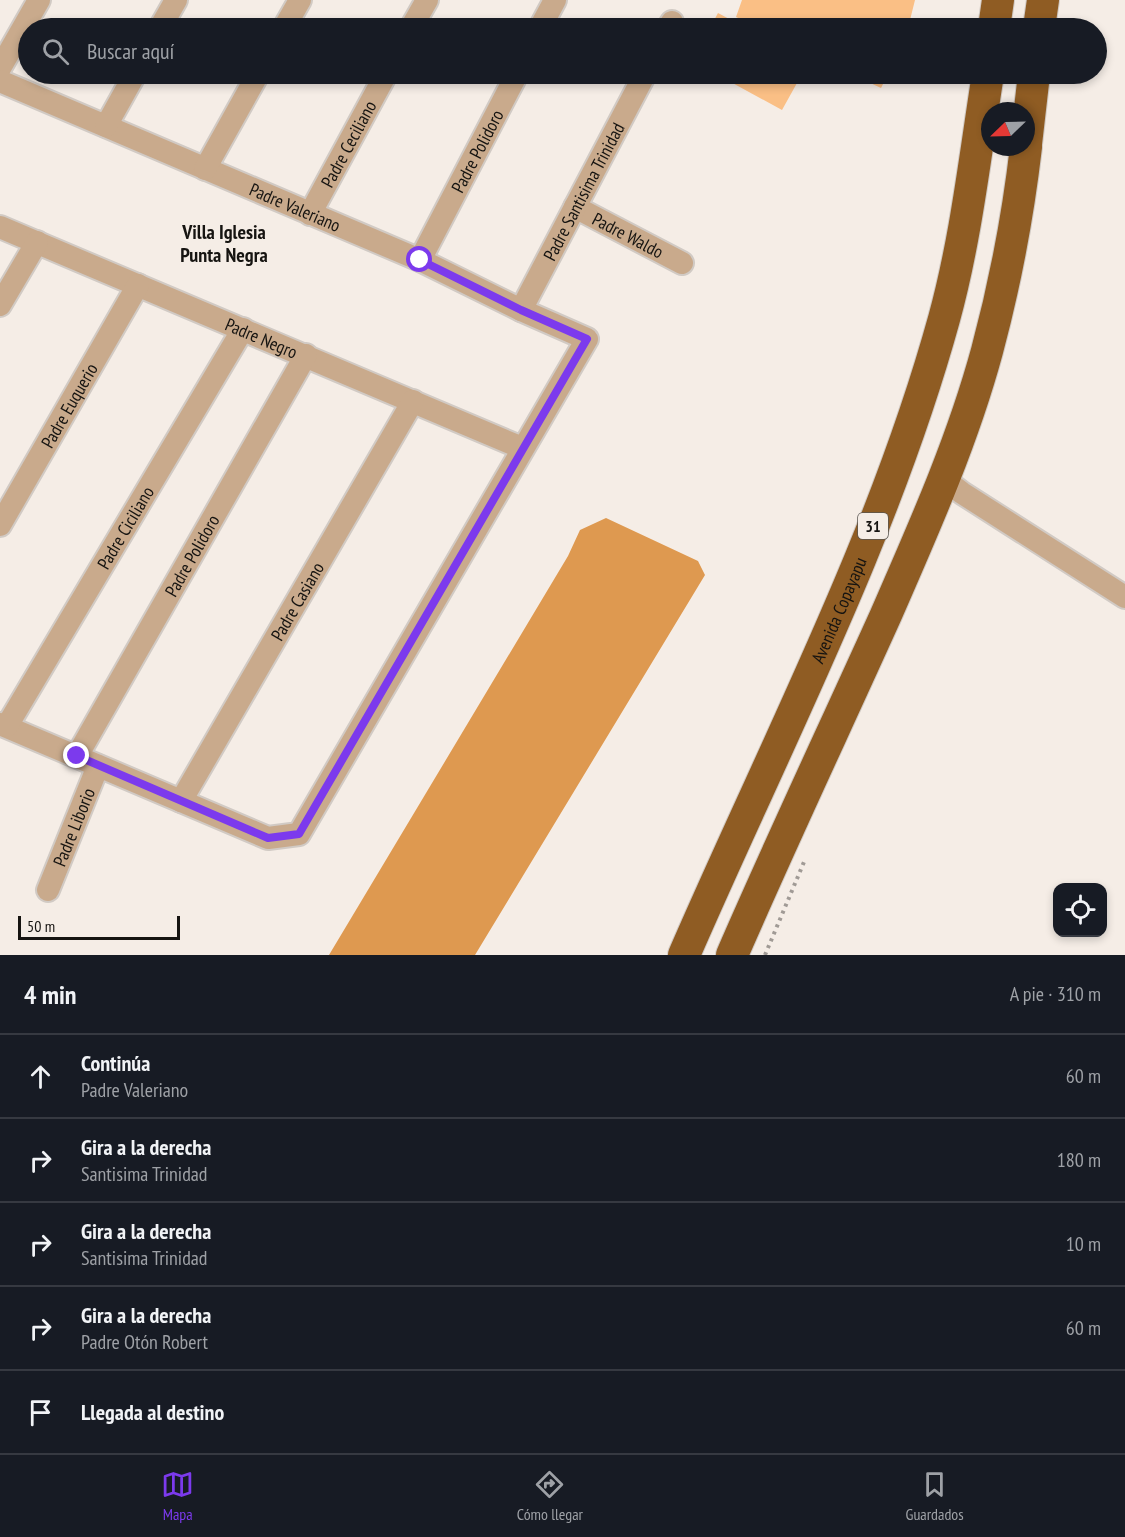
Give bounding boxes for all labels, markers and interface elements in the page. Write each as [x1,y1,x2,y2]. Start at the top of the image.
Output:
search box [18,18,1107,84]
icon: search [39,35,72,68]
text: Buscar aquí [87,37,174,65]
street label: Padre Ceciliano [315,96,381,191]
north arrow [981,102,1035,156]
street label: Padre Polidoro [446,105,508,196]
street label: Padre Santisima Trinidad [538,118,629,264]
street label: Padre Valeriano [246,177,344,236]
street label: Padre Waldo [589,207,668,263]
district label: Villa Iglesia Punta Negra [180,219,268,268]
route start [406,246,432,272]
street label: Padre Negro [222,312,301,363]
street label: Padre Euquerio [35,359,102,452]
street label: Padre Ciciliano [92,482,159,573]
street label: Padre Polidoro [159,510,224,600]
road number: 31 [858,513,888,539]
street label: Avenida Copayapu [806,554,871,667]
street label: Padre Casiano [265,558,329,645]
route end [63,742,89,768]
street label: Padre Liborio [47,784,100,869]
map controls [1053,883,1107,937]
button: locate [1053,883,1107,937]
scale bar [18,913,180,941]
text: 50 m [27,916,55,936]
text: 4 min [24,978,77,1011]
text: A pie · 310 m [1010,981,1101,1007]
text: Continúa [81,1049,150,1077]
icon: ahead [24,1060,57,1093]
text: 60 m [1066,1063,1101,1089]
text: Padre Valeriano [81,1077,188,1103]
text: Gira a la derecha [81,1133,211,1161]
icon: right [24,1144,57,1177]
text: 180 m [1057,1147,1101,1173]
text: Santisima Trinidad [81,1161,208,1187]
text: Gira a la derecha [81,1217,211,1245]
icon: right [24,1228,57,1261]
text: 10 m [1066,1231,1101,1257]
text: Santisima Trinidad [81,1245,208,1271]
text: Gira a la derecha [81,1301,211,1329]
icon: right [24,1312,57,1345]
text: 60 m [1066,1315,1101,1341]
text: Padre Otón Robert [81,1329,208,1355]
icon: arrive [24,1396,57,1429]
text: Llegada al destino [81,1398,224,1426]
tab: Mapa [161,1468,194,1524]
tab: Cómo llegar [517,1468,583,1524]
tab: Guardados [906,1468,964,1524]

